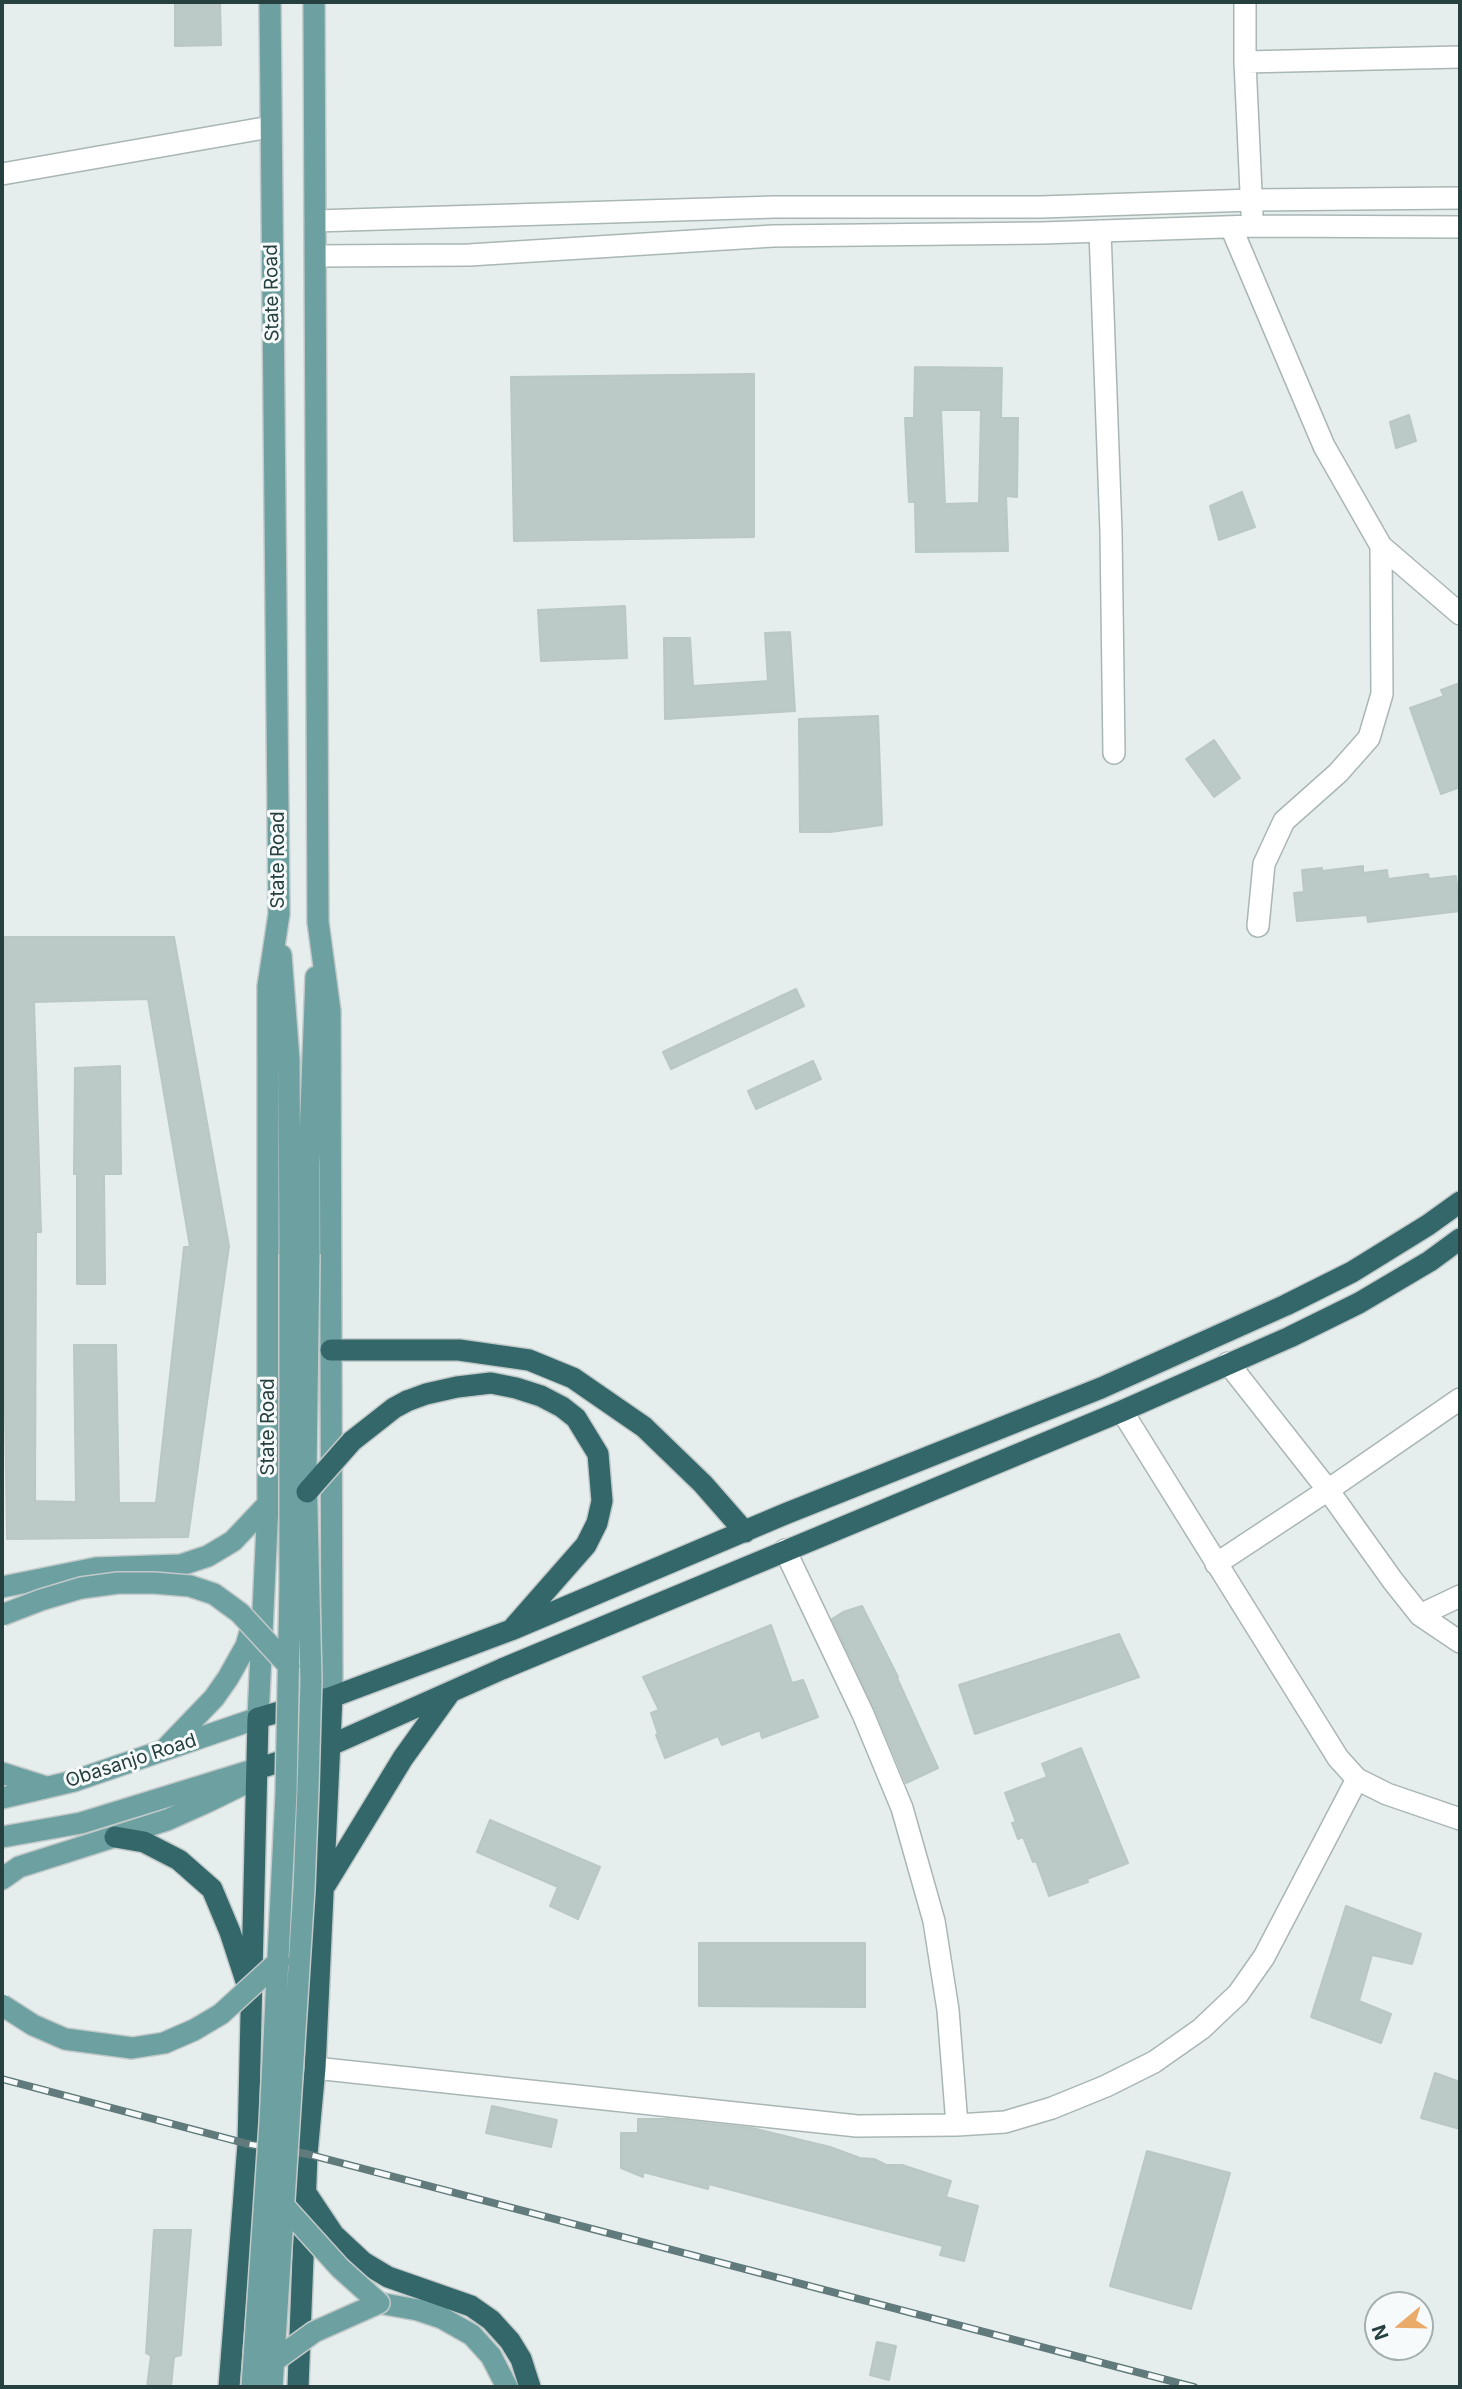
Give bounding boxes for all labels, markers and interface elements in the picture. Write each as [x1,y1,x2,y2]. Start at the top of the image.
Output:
street label: State Road [260,244,284,342]
street label: State Road [267,811,289,909]
street label: State Road [257,1378,279,1476]
street label: Obasanjo Road [63,1729,199,1793]
north arrow [1364,2291,1434,2361]
text: N [1367,2322,1394,2343]

